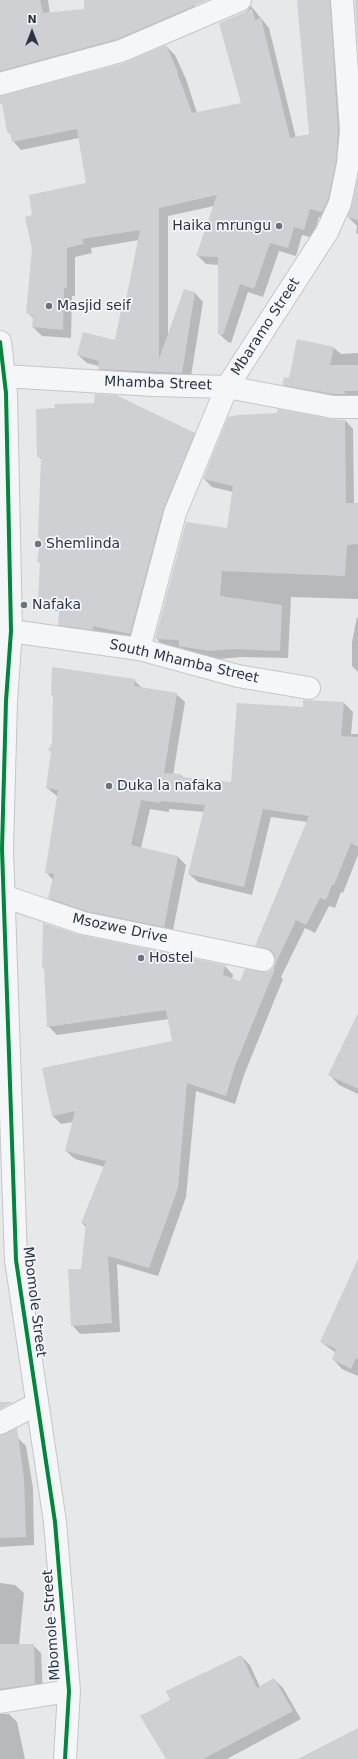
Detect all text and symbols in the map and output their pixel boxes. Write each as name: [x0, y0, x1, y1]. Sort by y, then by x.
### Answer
north arrow: [12, 12, 52, 52]
text: N: [27, 13, 37, 26]
place label: Haika mrungu: [172, 218, 271, 234]
marker: Haika mrungu: [274, 221, 284, 231]
street label: Mbaramo Street: [228, 275, 304, 379]
place label: Masjid seif: [57, 298, 131, 314]
marker: Masjid seif: [44, 301, 54, 311]
street label: Mhamba Street: [104, 374, 212, 394]
place label: Shemlinda: [46, 536, 120, 552]
marker: Shemlinda: [33, 539, 43, 549]
place label: Nafaka: [32, 597, 81, 613]
marker: Nafaka: [19, 600, 29, 610]
street label: South Mhamba Street: [108, 637, 260, 687]
place label: Duka la nafaka: [117, 778, 222, 794]
marker: Duka la nafaka: [104, 781, 114, 791]
street label: Msozwe Drive: [71, 911, 169, 947]
place label: Hostel: [149, 950, 193, 966]
marker: Hostel: [136, 953, 146, 963]
street label: Mbomole Street: [19, 1246, 49, 1358]
street label: Mbomole Street: [40, 1569, 64, 1681]

